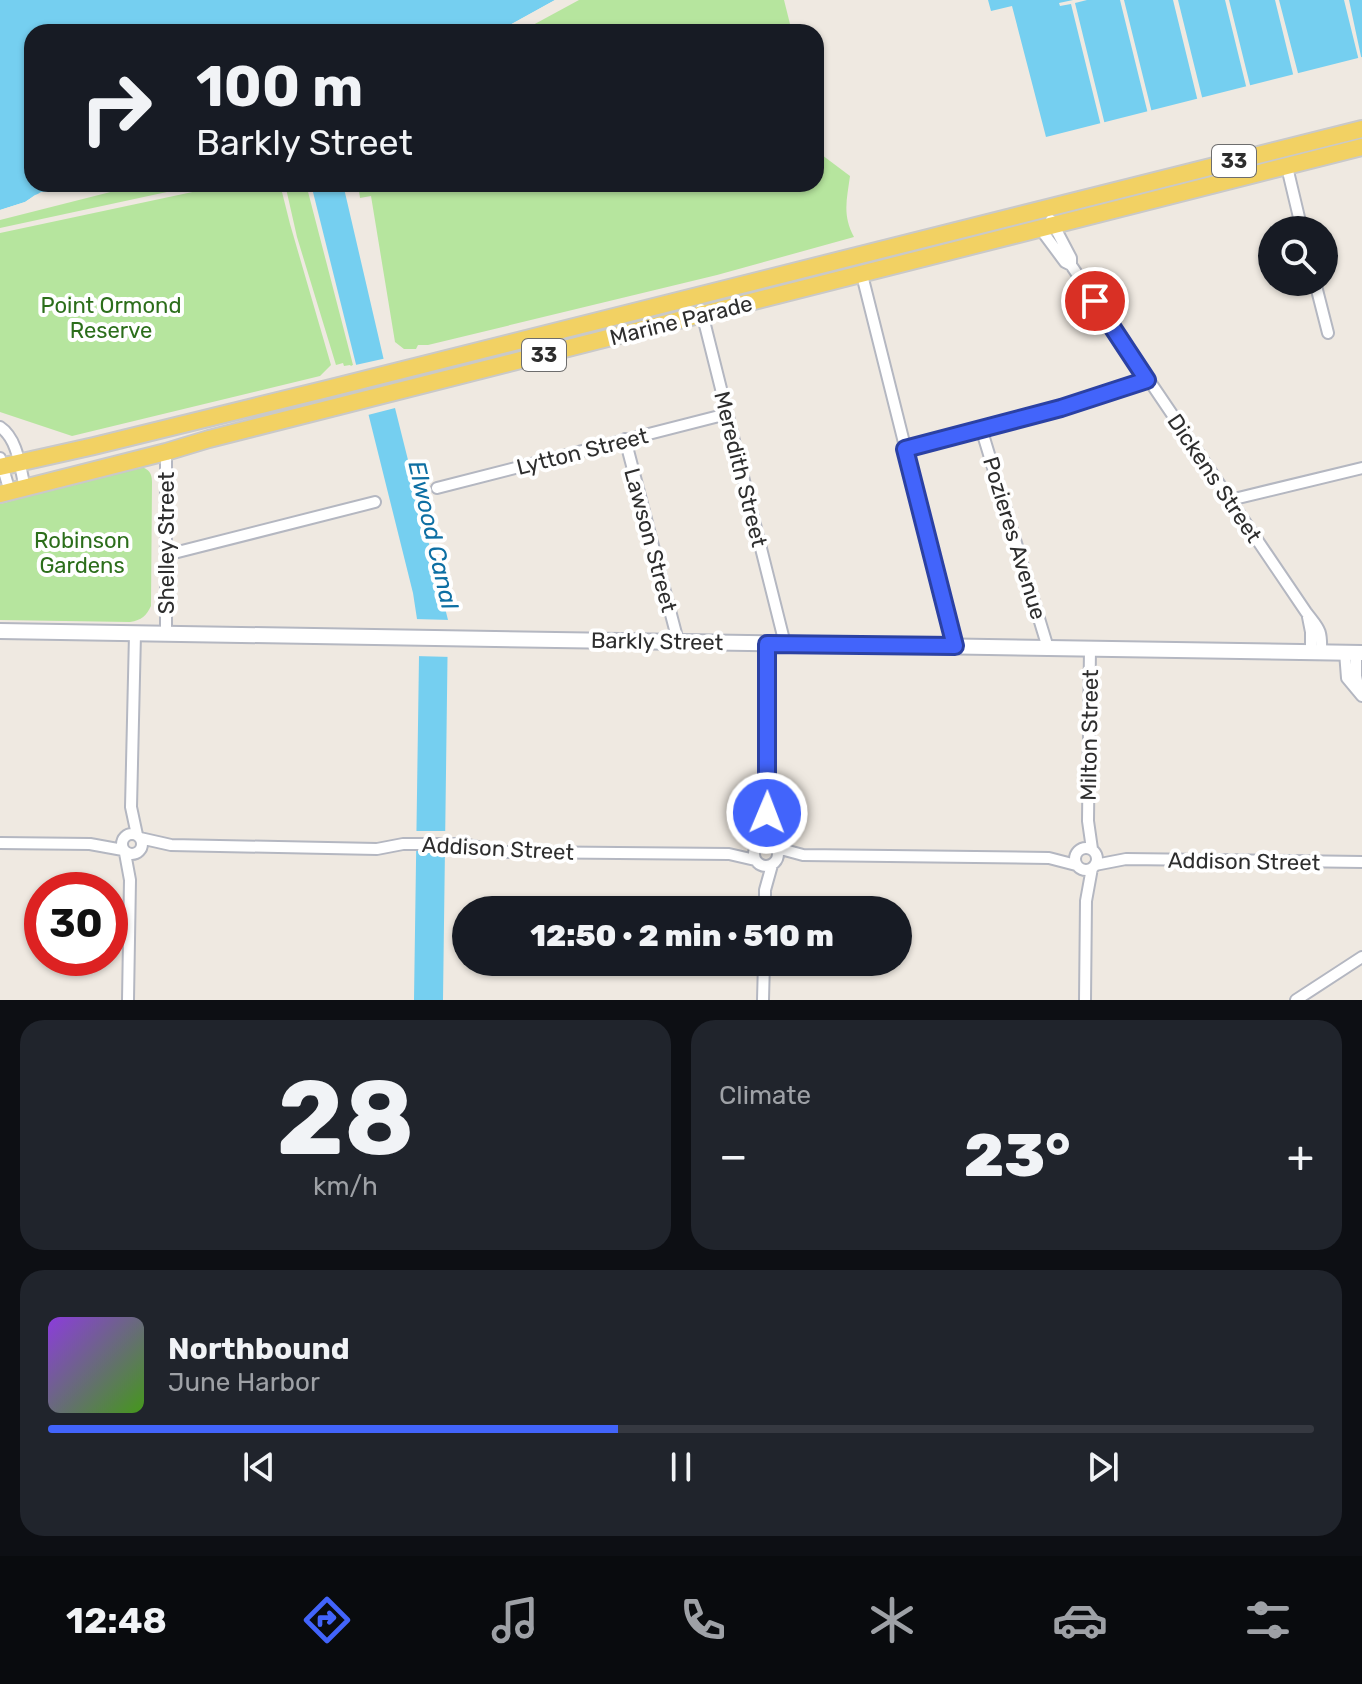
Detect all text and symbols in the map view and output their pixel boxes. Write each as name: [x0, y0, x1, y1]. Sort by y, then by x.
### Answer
text: 100 m: [196, 54, 363, 120]
icon: right: [64, 56, 168, 160]
text: Barkly Street: [196, 121, 413, 164]
road number: 33: [1212, 145, 1256, 177]
map controls: [1258, 216, 1338, 296]
button: search: [1258, 216, 1338, 296]
pin: [1061, 267, 1129, 335]
icon: arrive: [1073, 279, 1117, 323]
street label: Marine Parade: [607, 290, 755, 351]
park label: Point Ormond Reserve: [41, 292, 181, 344]
road number: 33: [522, 339, 566, 371]
street label: Meredith Street: [708, 388, 773, 550]
street label: Dickens Street: [1162, 409, 1268, 548]
street label: Lytton Street: [514, 422, 651, 481]
street label: Pozieres Avenue: [977, 453, 1052, 623]
water label: Elwood Canal: [402, 458, 464, 613]
street label: Lawson Street: [618, 465, 683, 615]
street label: Shelley Street: [153, 471, 180, 614]
park label: Robinson Gardens: [34, 527, 130, 579]
street label: Barkly Street: [591, 627, 724, 656]
street label: Milton Street: [1075, 669, 1104, 801]
position arrow: [725, 771, 809, 855]
street label: Addison Street: [421, 831, 575, 866]
street label: Addison Street: [1168, 847, 1321, 876]
speed limit sign: 30: [24, 872, 128, 976]
text: 12:50 · 2 min · 510 m: [530, 918, 834, 954]
text: 28: [276, 1057, 415, 1180]
text: Climate: [719, 1080, 811, 1111]
text: 23°: [964, 1120, 1071, 1191]
text: −: [719, 1130, 748, 1182]
text: +: [1287, 1130, 1314, 1182]
text: km/h: [313, 1171, 378, 1202]
text: Northbound: [168, 1331, 350, 1367]
text: June Harbor: [168, 1367, 320, 1398]
icon: previous: [237, 1445, 281, 1489]
icon: pause: [659, 1445, 703, 1489]
icon: next: [1081, 1445, 1125, 1489]
icon: directions: [299, 1592, 355, 1648]
icon: music: [487, 1592, 543, 1648]
icon: phone: [675, 1592, 731, 1648]
icon: climate: [864, 1592, 920, 1648]
icon: car: [1052, 1592, 1108, 1648]
icon: filters: [1240, 1592, 1296, 1648]
text: 12:48: [66, 1599, 167, 1642]

